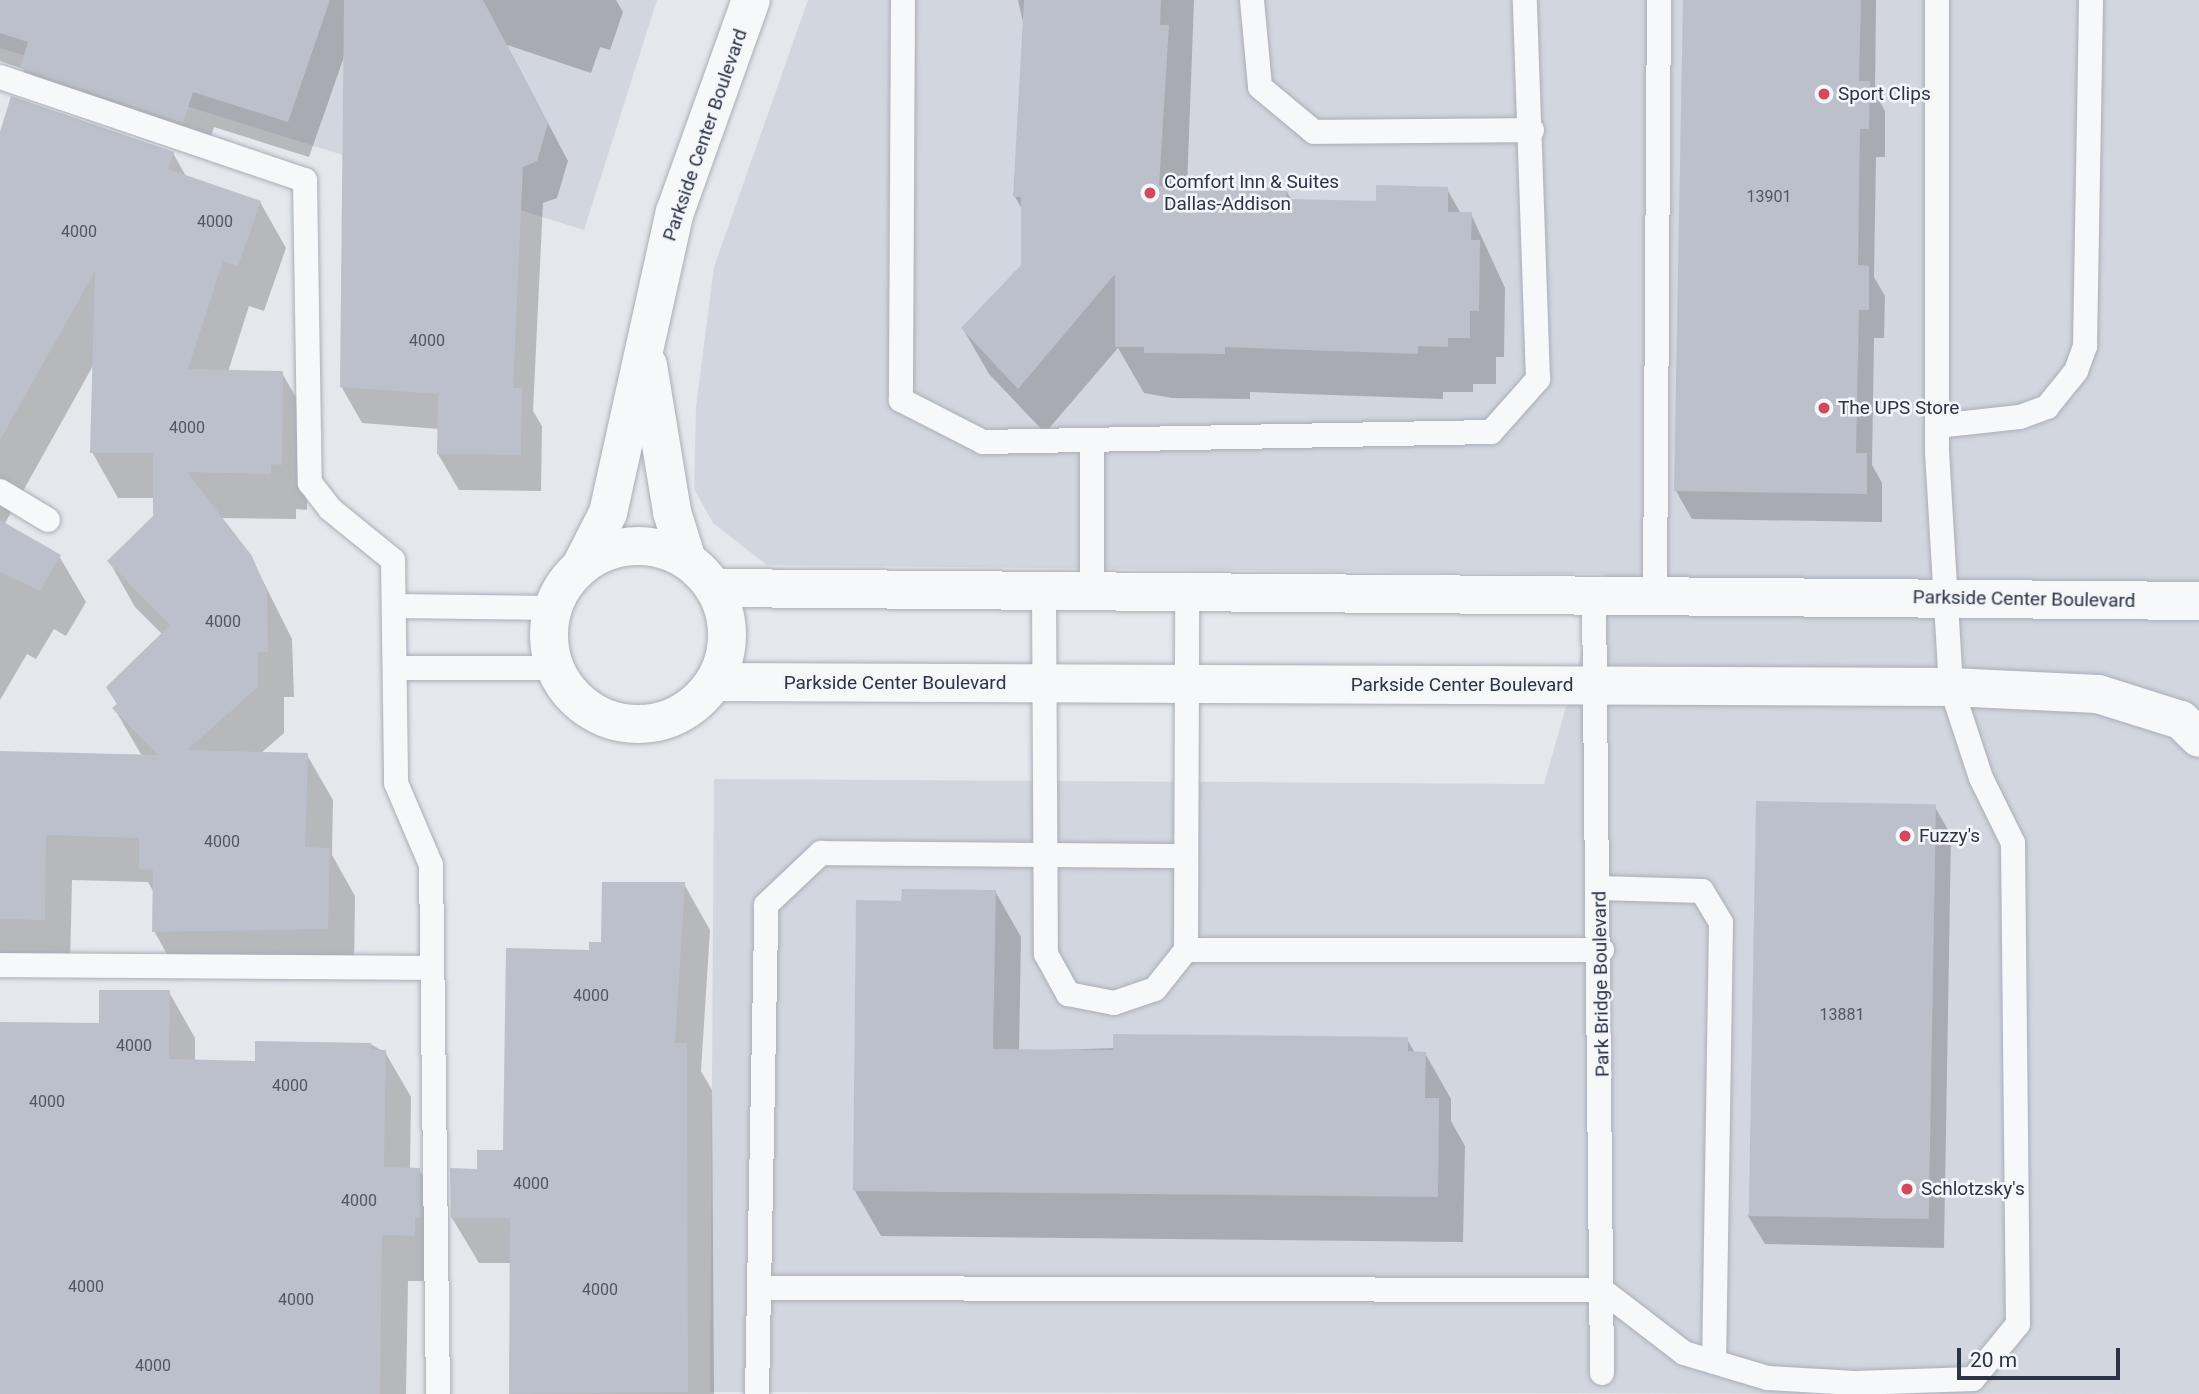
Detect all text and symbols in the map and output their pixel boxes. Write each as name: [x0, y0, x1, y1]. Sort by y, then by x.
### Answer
street label: Parkside Center Boulevard: [658, 26, 752, 244]
place label: Sport Clips: [1838, 83, 1931, 105]
marker: Sport Clips: [1816, 86, 1832, 102]
place label: Comfort Inn & Suites Dallas-Addison: [1164, 171, 1339, 215]
marker: Comfort Inn & Suites Dallas-Addison: [1142, 185, 1158, 201]
house number: 13901: [1747, 187, 1791, 207]
house number: 4000: [197, 212, 233, 232]
house number: 4000: [61, 222, 97, 242]
house number: 4000: [409, 331, 445, 351]
place label: The UPS Store: [1838, 397, 1959, 419]
marker: The UPS Store: [1816, 400, 1832, 416]
house number: 4000: [169, 418, 205, 438]
street label: Parkside Center Boulevard: [1912, 586, 2136, 612]
house number: 4000: [205, 612, 241, 632]
street label: Parkside Center Boulevard: [784, 672, 1006, 694]
street label: Parkside Center Boulevard: [1351, 674, 1573, 696]
place label: Fuzzy's: [1919, 825, 1980, 847]
marker: Fuzzy's: [1897, 828, 1913, 844]
house number: 4000: [204, 832, 240, 852]
street label: Park Bridge Boulevard: [1588, 891, 1614, 1077]
house number: 4000: [573, 986, 609, 1006]
house number: 13881: [1820, 1005, 1864, 1025]
house number: 4000: [116, 1036, 152, 1056]
house number: 4000: [272, 1076, 308, 1096]
house number: 4000: [29, 1092, 65, 1112]
house number: 4000: [513, 1174, 549, 1194]
place label: Schlotzsky's: [1921, 1178, 2025, 1200]
marker: Schlotzsky's: [1899, 1181, 1915, 1197]
house number: 4000: [341, 1191, 377, 1211]
house number: 4000: [68, 1277, 104, 1297]
house number: 4000: [582, 1280, 618, 1300]
house number: 4000: [278, 1290, 314, 1310]
scale bar: [1961, 1334, 2124, 1378]
text: 20 m: [1970, 1348, 2017, 1372]
house number: 4000: [135, 1356, 171, 1376]

